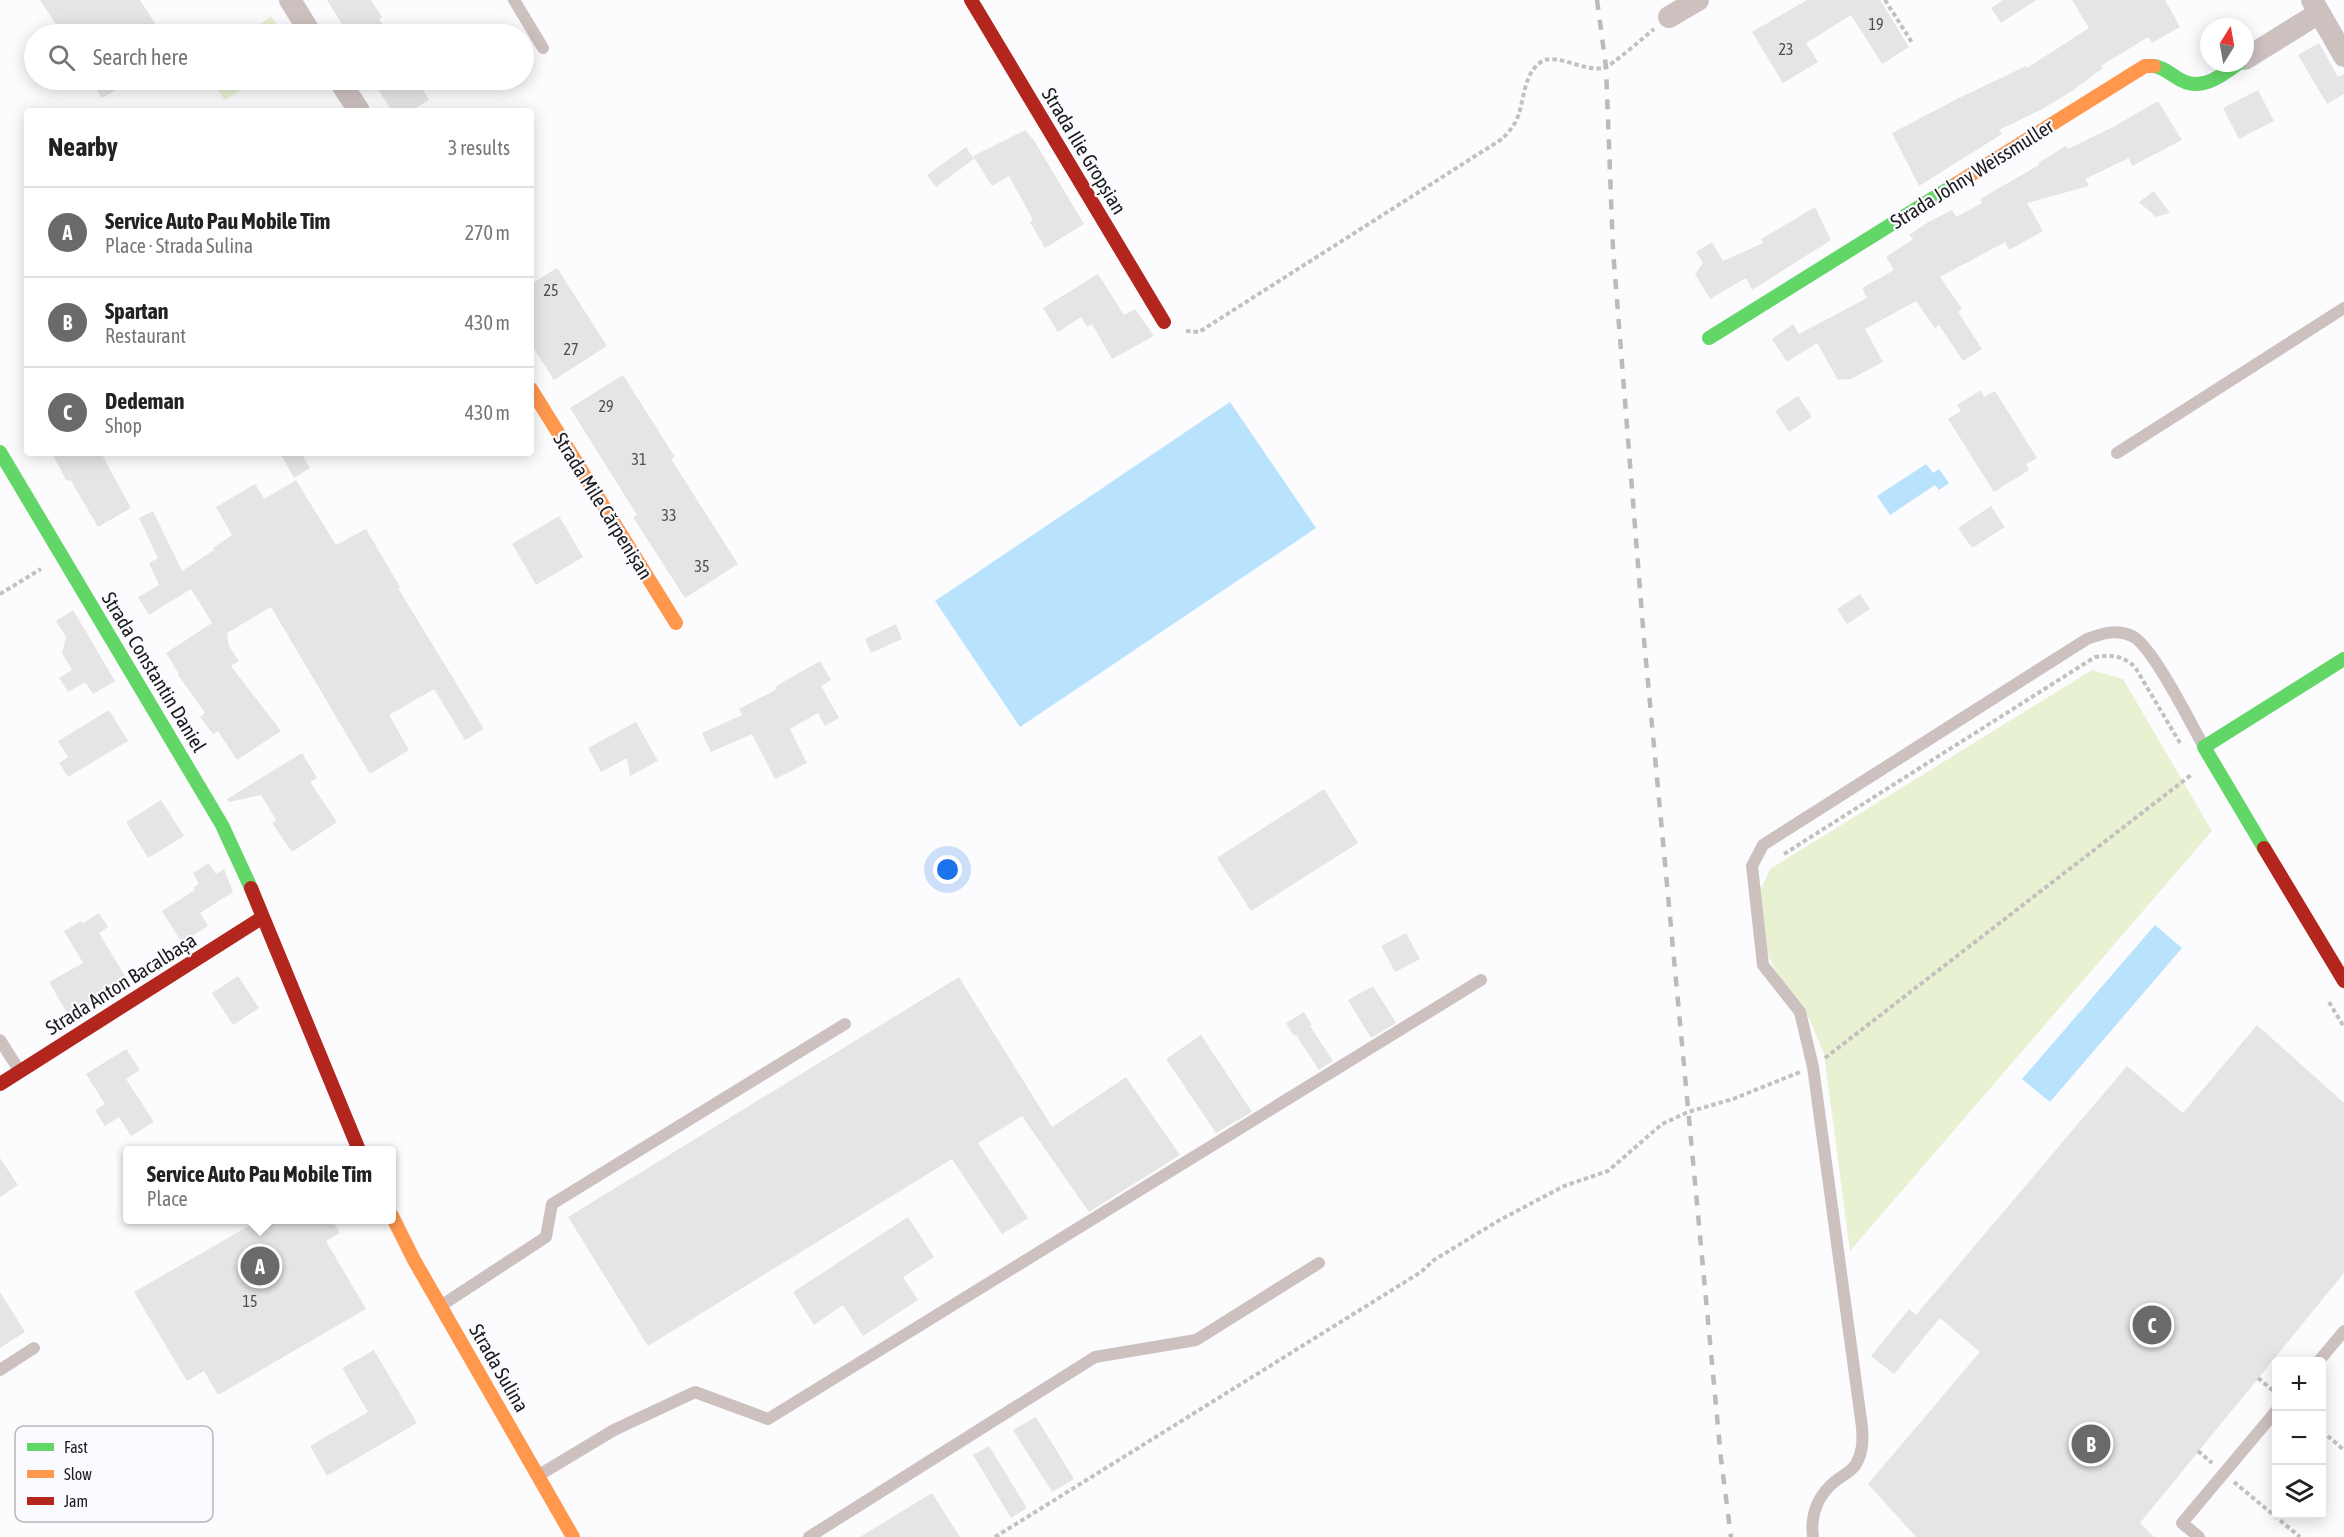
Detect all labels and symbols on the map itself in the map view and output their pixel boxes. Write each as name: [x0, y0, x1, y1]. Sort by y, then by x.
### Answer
house number: 19: [1868, 15, 1884, 33]
north arrow: [2200, 18, 2254, 72]
house number: 23: [1778, 40, 1794, 58]
street label: Strada Ilie Gropșian: [1038, 83, 1131, 218]
street label: Strada Johny Weissmuller: [1886, 113, 2058, 233]
house number: 25: [543, 281, 559, 299]
house number: 27: [563, 340, 579, 358]
house number: 29: [598, 397, 614, 415]
street label: Strada Mile Cărpenișan: [549, 428, 658, 583]
house number: 31: [631, 450, 647, 468]
house number: 33: [661, 506, 677, 524]
house number: 35: [694, 557, 710, 575]
street label: Strada Constantin Daniel: [98, 588, 212, 756]
your location: [933, 855, 962, 884]
street label: Strada Anton Bacalbașa: [41, 928, 200, 1039]
pin: A: [240, 1244, 280, 1288]
house number: 15: [242, 1292, 258, 1310]
pin: C: [2132, 1302, 2172, 1348]
street label: Strada Sulina: [465, 1320, 534, 1416]
pin: B: [2072, 1422, 2110, 1466]
legend: [15, 1426, 213, 1522]
text: Fast: [64, 1438, 88, 1456]
text: Slow: [64, 1465, 92, 1483]
text: Jam: [64, 1492, 88, 1510]

